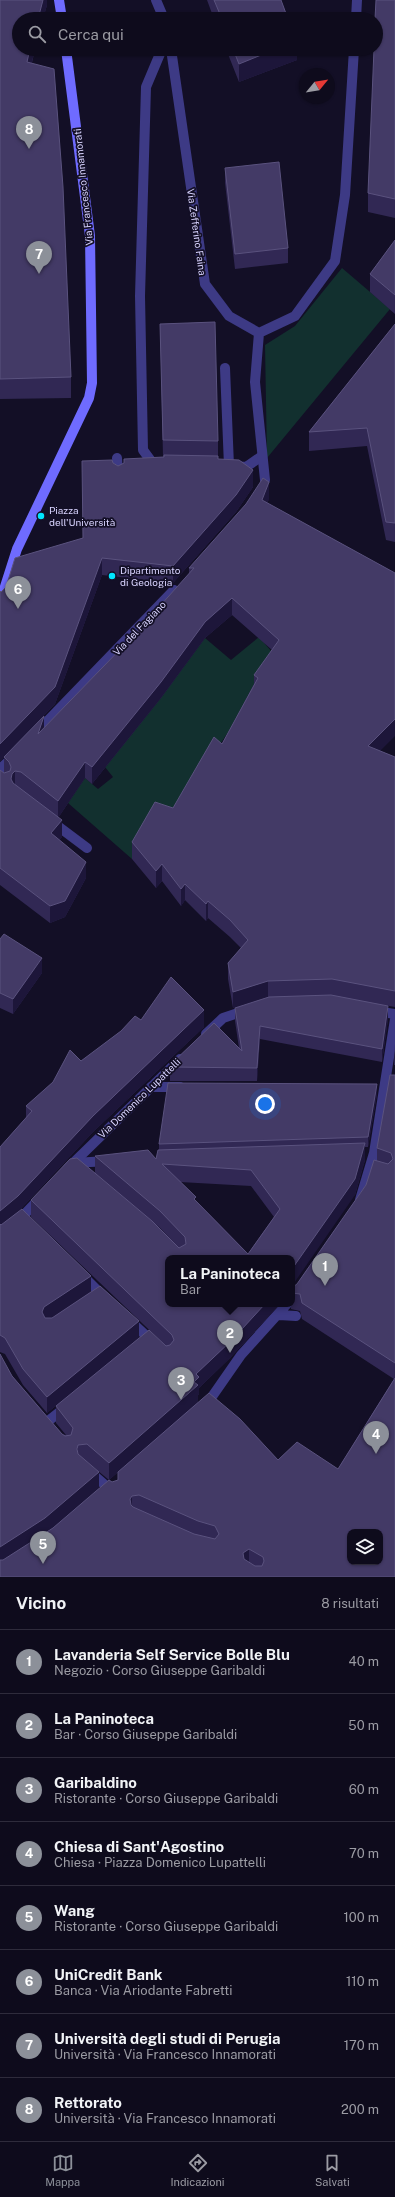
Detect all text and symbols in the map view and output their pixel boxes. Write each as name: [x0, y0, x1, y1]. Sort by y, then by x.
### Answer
search box: [12, 12, 383, 56]
icon: search: [26, 23, 48, 45]
text: Cerca qui: [58, 26, 124, 43]
north arrow: [299, 68, 335, 104]
pin: 8: [16, 116, 42, 149]
street label: Via Francesco Innamorati: [71, 128, 95, 246]
street label: Via Zefferino Faina: [185, 188, 209, 276]
pin: 7: [26, 241, 52, 274]
place label: Piazza dell'Università: [49, 504, 115, 528]
marker: Piazza dell'Università: [36, 511, 46, 521]
place label: Dipartimento di Geologia: [120, 564, 181, 588]
marker: Dipartimento di Geologia: [107, 571, 117, 581]
pin: 6: [5, 576, 31, 609]
street label: Via del Fagiano: [110, 598, 168, 658]
street label: Via Domenico Lupattelli: [95, 1056, 183, 1140]
your location: [255, 1094, 275, 1114]
pin: 1: [312, 1253, 338, 1286]
popup: [165, 1255, 295, 1307]
text: La Paninoteca: [180, 1265, 280, 1282]
text: Bar: [180, 1282, 201, 1297]
pin: 2: [217, 1320, 243, 1353]
pin: 3: [168, 1367, 194, 1400]
pin: 4: [363, 1421, 389, 1454]
map controls: [347, 1529, 383, 1565]
button: layers: [347, 1529, 383, 1565]
pin: 5: [30, 1531, 56, 1564]
text: Vicino: [16, 1593, 66, 1613]
text: 8 risultati: [321, 1596, 379, 1611]
text: Lavanderia Self Service Bolle Blu: [54, 1646, 290, 1663]
text: 1: [26, 1654, 32, 1669]
text: 40 m: [348, 1654, 379, 1669]
text: Negozio · Corso Giuseppe Garibaldi: [54, 1663, 265, 1678]
text: La Paninoteca: [54, 1710, 154, 1727]
text: 2: [25, 1718, 33, 1733]
text: 50 m: [348, 1718, 379, 1733]
text: Bar · Corso Giuseppe Garibaldi: [54, 1727, 237, 1742]
text: Garibaldino: [54, 1774, 137, 1791]
text: 3: [25, 1782, 33, 1797]
text: 60 m: [349, 1782, 379, 1797]
text: Ristorante · Corso Giuseppe Garibaldi: [54, 1791, 278, 1806]
text: Chiesa di Sant'Agostino: [54, 1838, 224, 1855]
text: 4: [25, 1846, 33, 1861]
text: 70 m: [349, 1846, 379, 1861]
text: Chiesa · Piazza Domenico Lupattelli: [54, 1855, 266, 1870]
text: Wang: [54, 1902, 95, 1919]
text: 5: [25, 1910, 33, 1925]
text: 100 m: [343, 1910, 379, 1925]
text: Ristorante · Corso Giuseppe Garibaldi: [54, 1919, 278, 1934]
text: UniCredit Bank: [54, 1966, 163, 1983]
text: 6: [25, 1974, 33, 1989]
text: 110 m: [346, 1974, 379, 1989]
text: Banca · Via Ariodante Fabretti: [54, 1983, 232, 1998]
text: Università degli studi di Perugia: [54, 2030, 281, 2047]
text: 7: [25, 2038, 33, 2053]
text: 170 m: [344, 2038, 379, 2053]
text: Università · Via Francesco Innamorati: [54, 2047, 276, 2062]
text: Rettorato: [54, 2094, 122, 2111]
text: 8: [25, 2102, 33, 2117]
text: 200 m: [341, 2102, 379, 2117]
text: Università · Via Francesco Innamorati: [54, 2111, 276, 2126]
tab: Mappa: [45, 2152, 80, 2188]
tab: Indicazioni: [170, 2152, 225, 2188]
tab: Salvati: [315, 2152, 350, 2188]

